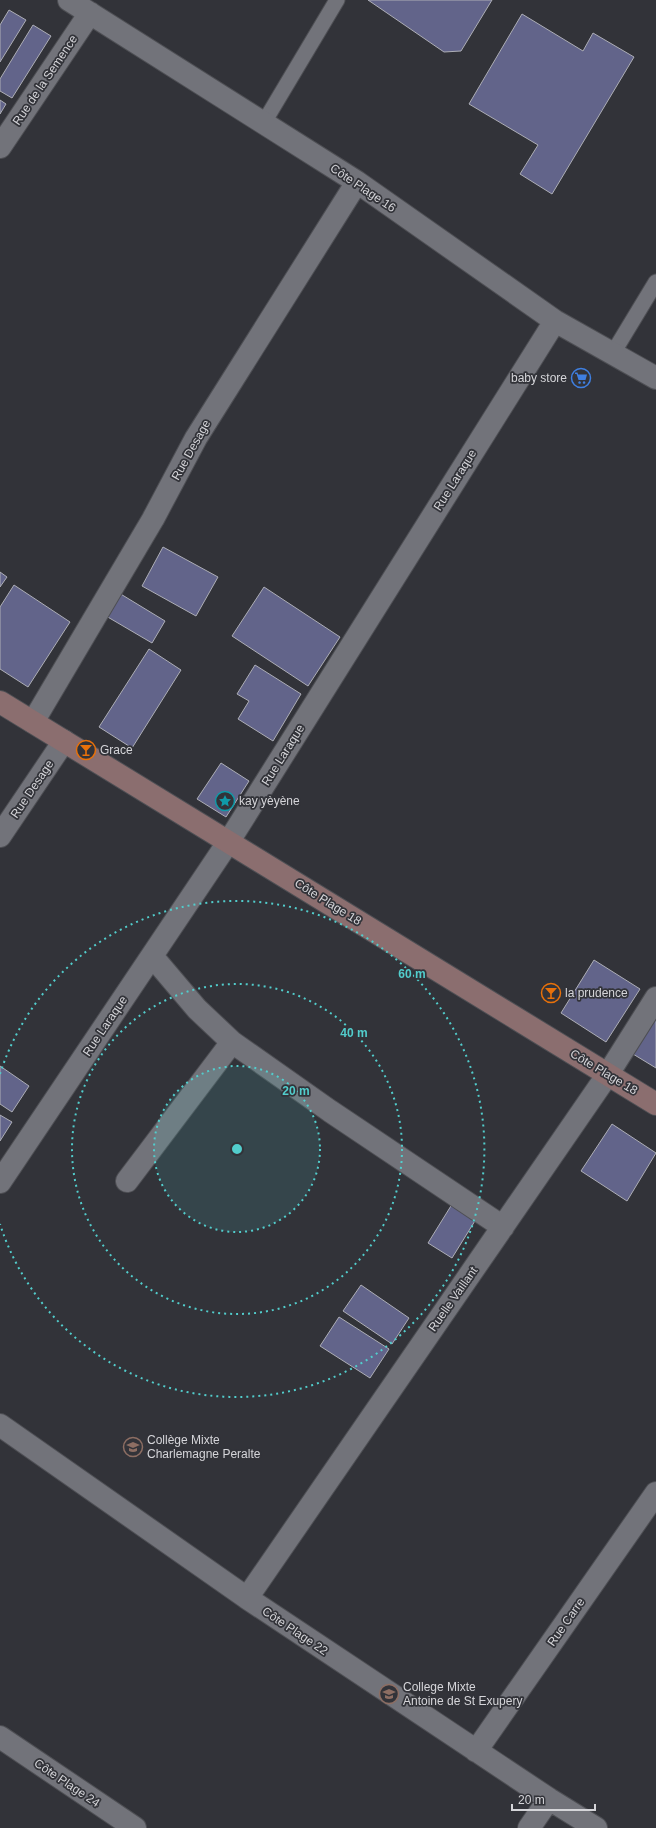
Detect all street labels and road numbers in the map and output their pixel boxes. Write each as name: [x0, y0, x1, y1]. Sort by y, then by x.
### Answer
street label: Rue de la Semence: [10, 32, 80, 128]
street label: Côte Plage 16: [328, 161, 399, 215]
street label: Rue Desage: [169, 417, 213, 483]
street label: Rue Laraque: [431, 447, 479, 513]
street label: Rue Laraque: [259, 722, 307, 788]
street label: Rue Desage: [8, 757, 57, 821]
street label: Côte Plage 18: [292, 876, 364, 928]
street label: Rue Laraque: [80, 993, 130, 1059]
street label: Côte Plage 18: [568, 1046, 640, 1098]
street label: Ruelle Vaillant: [426, 1263, 481, 1334]
street label: Rue Carre: [544, 1595, 588, 1649]
street label: Côte Plage 22: [260, 1604, 331, 1658]
street label: Côte Plage 24: [32, 1756, 103, 1810]

